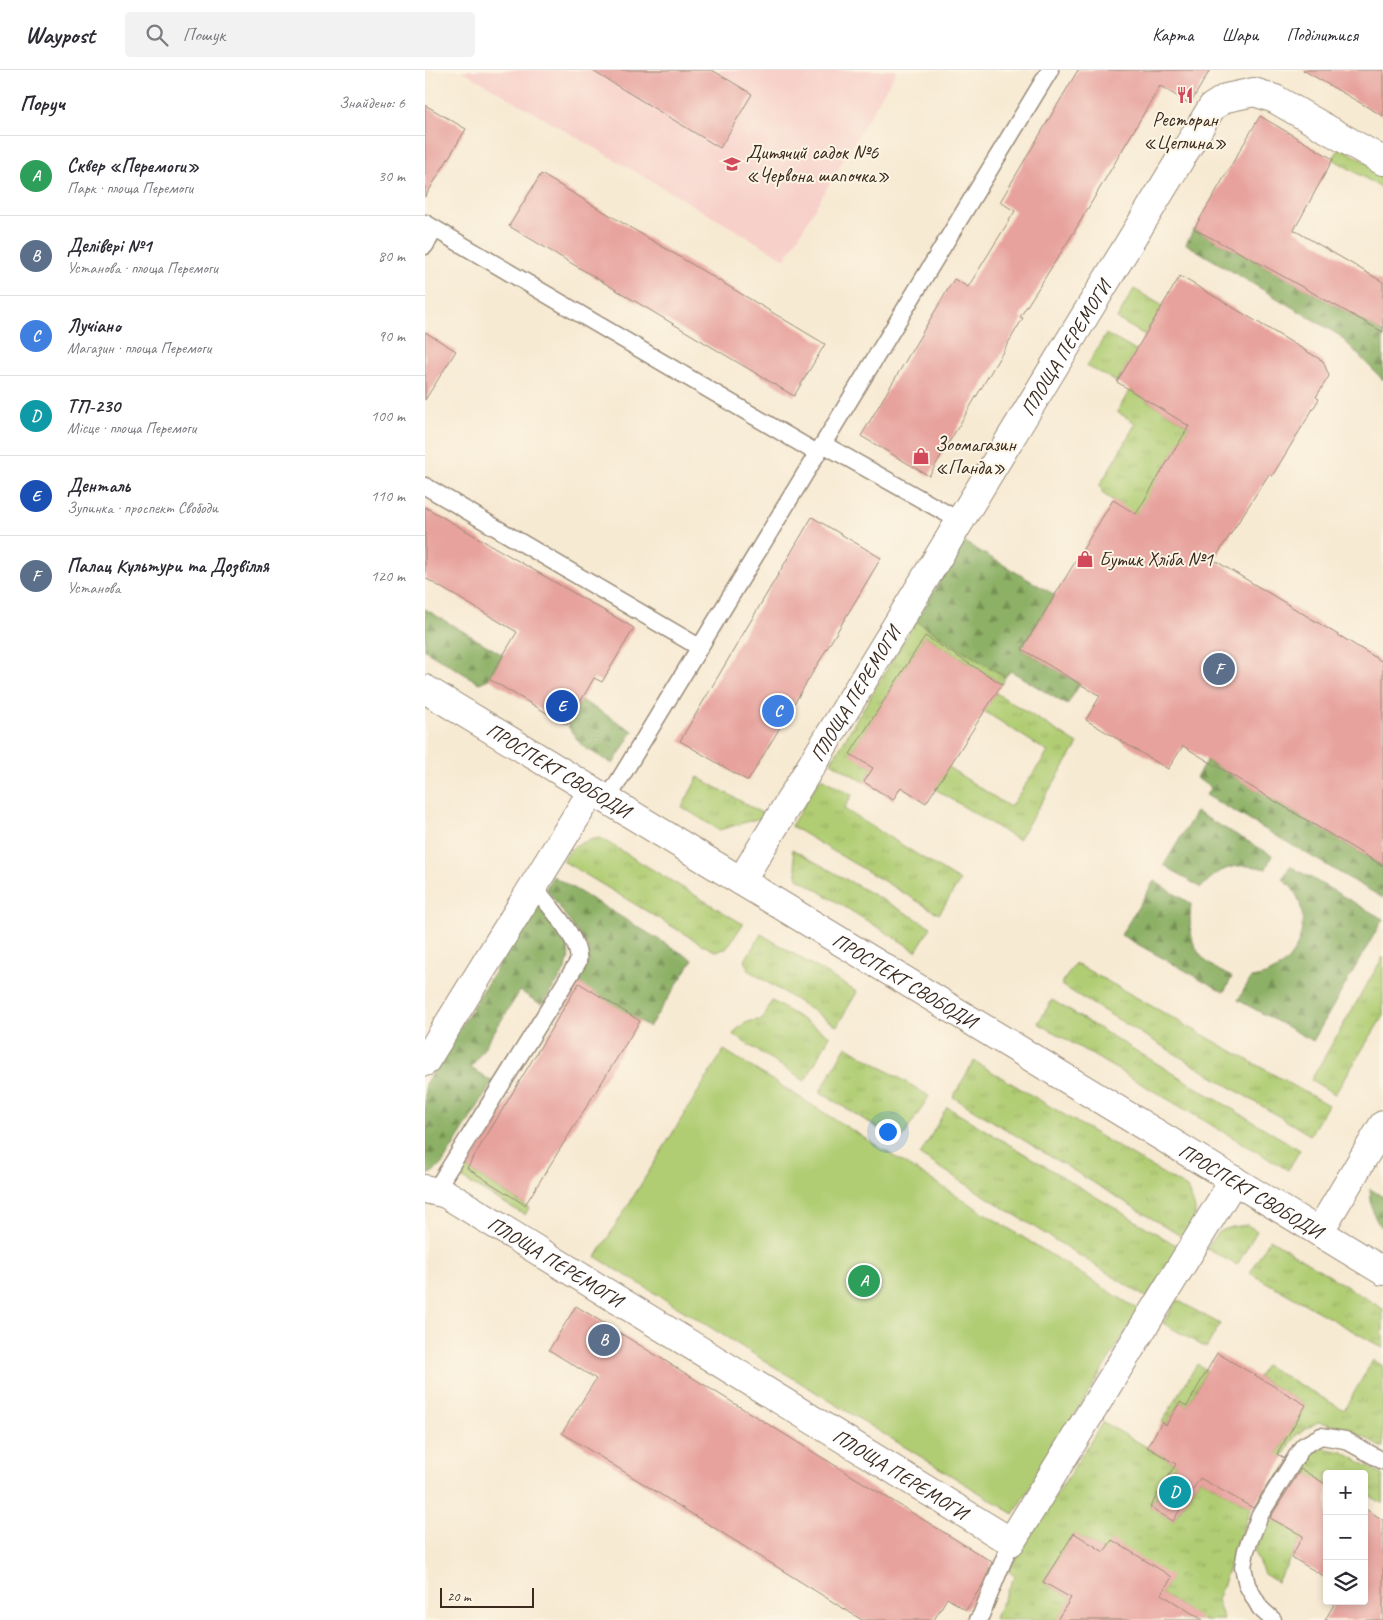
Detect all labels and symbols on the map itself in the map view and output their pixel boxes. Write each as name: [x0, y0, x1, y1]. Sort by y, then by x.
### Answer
restaurant icon: Ресторан «Цеглина»: [1175, 85, 1195, 105]
place label: Ресторан «Цеглина»: [1143, 107, 1227, 155]
place label: Дитячий садок №6 «Червона шапочка»: [746, 140, 890, 188]
school or university icon: Дитячий садок №6 «Червона шапочка»: [722, 154, 742, 174]
street label: ПЛОЩА ПЕРЕМОГИ: [1015, 273, 1118, 420]
place label: Зоомагазин «Панда»: [935, 432, 1017, 480]
shop icon: Зоомагазин «Панда»: [911, 446, 931, 466]
place label: Бутик Хліба №1: [1099, 547, 1214, 572]
shop icon: Бутик Хліба №1: [1075, 549, 1095, 569]
street label: ПЛОЩА ПЕРЕМОГИ: [804, 619, 907, 766]
pin: F: [1203, 650, 1235, 688]
pin: E: [546, 687, 578, 725]
pin: C: [762, 692, 794, 730]
street label: ПРОСПЕКТ СВОБОДИ: [482, 717, 638, 825]
street label: ПРОСПЕКТ СВОБОДИ: [828, 927, 984, 1035]
your location: [875, 1119, 901, 1145]
street label: ПРОСПЕКТ СВОБОДИ: [1174, 1137, 1330, 1246]
street label: ПЛОЩА ПЕРЕМОГИ: [483, 1210, 630, 1314]
pin: A: [848, 1262, 880, 1300]
pin: B: [588, 1321, 620, 1359]
street label: ПЛОЩА ПЕРЕМОГИ: [828, 1423, 975, 1526]
pin: D: [1159, 1473, 1191, 1511]
scale bar: [440, 1585, 534, 1608]

